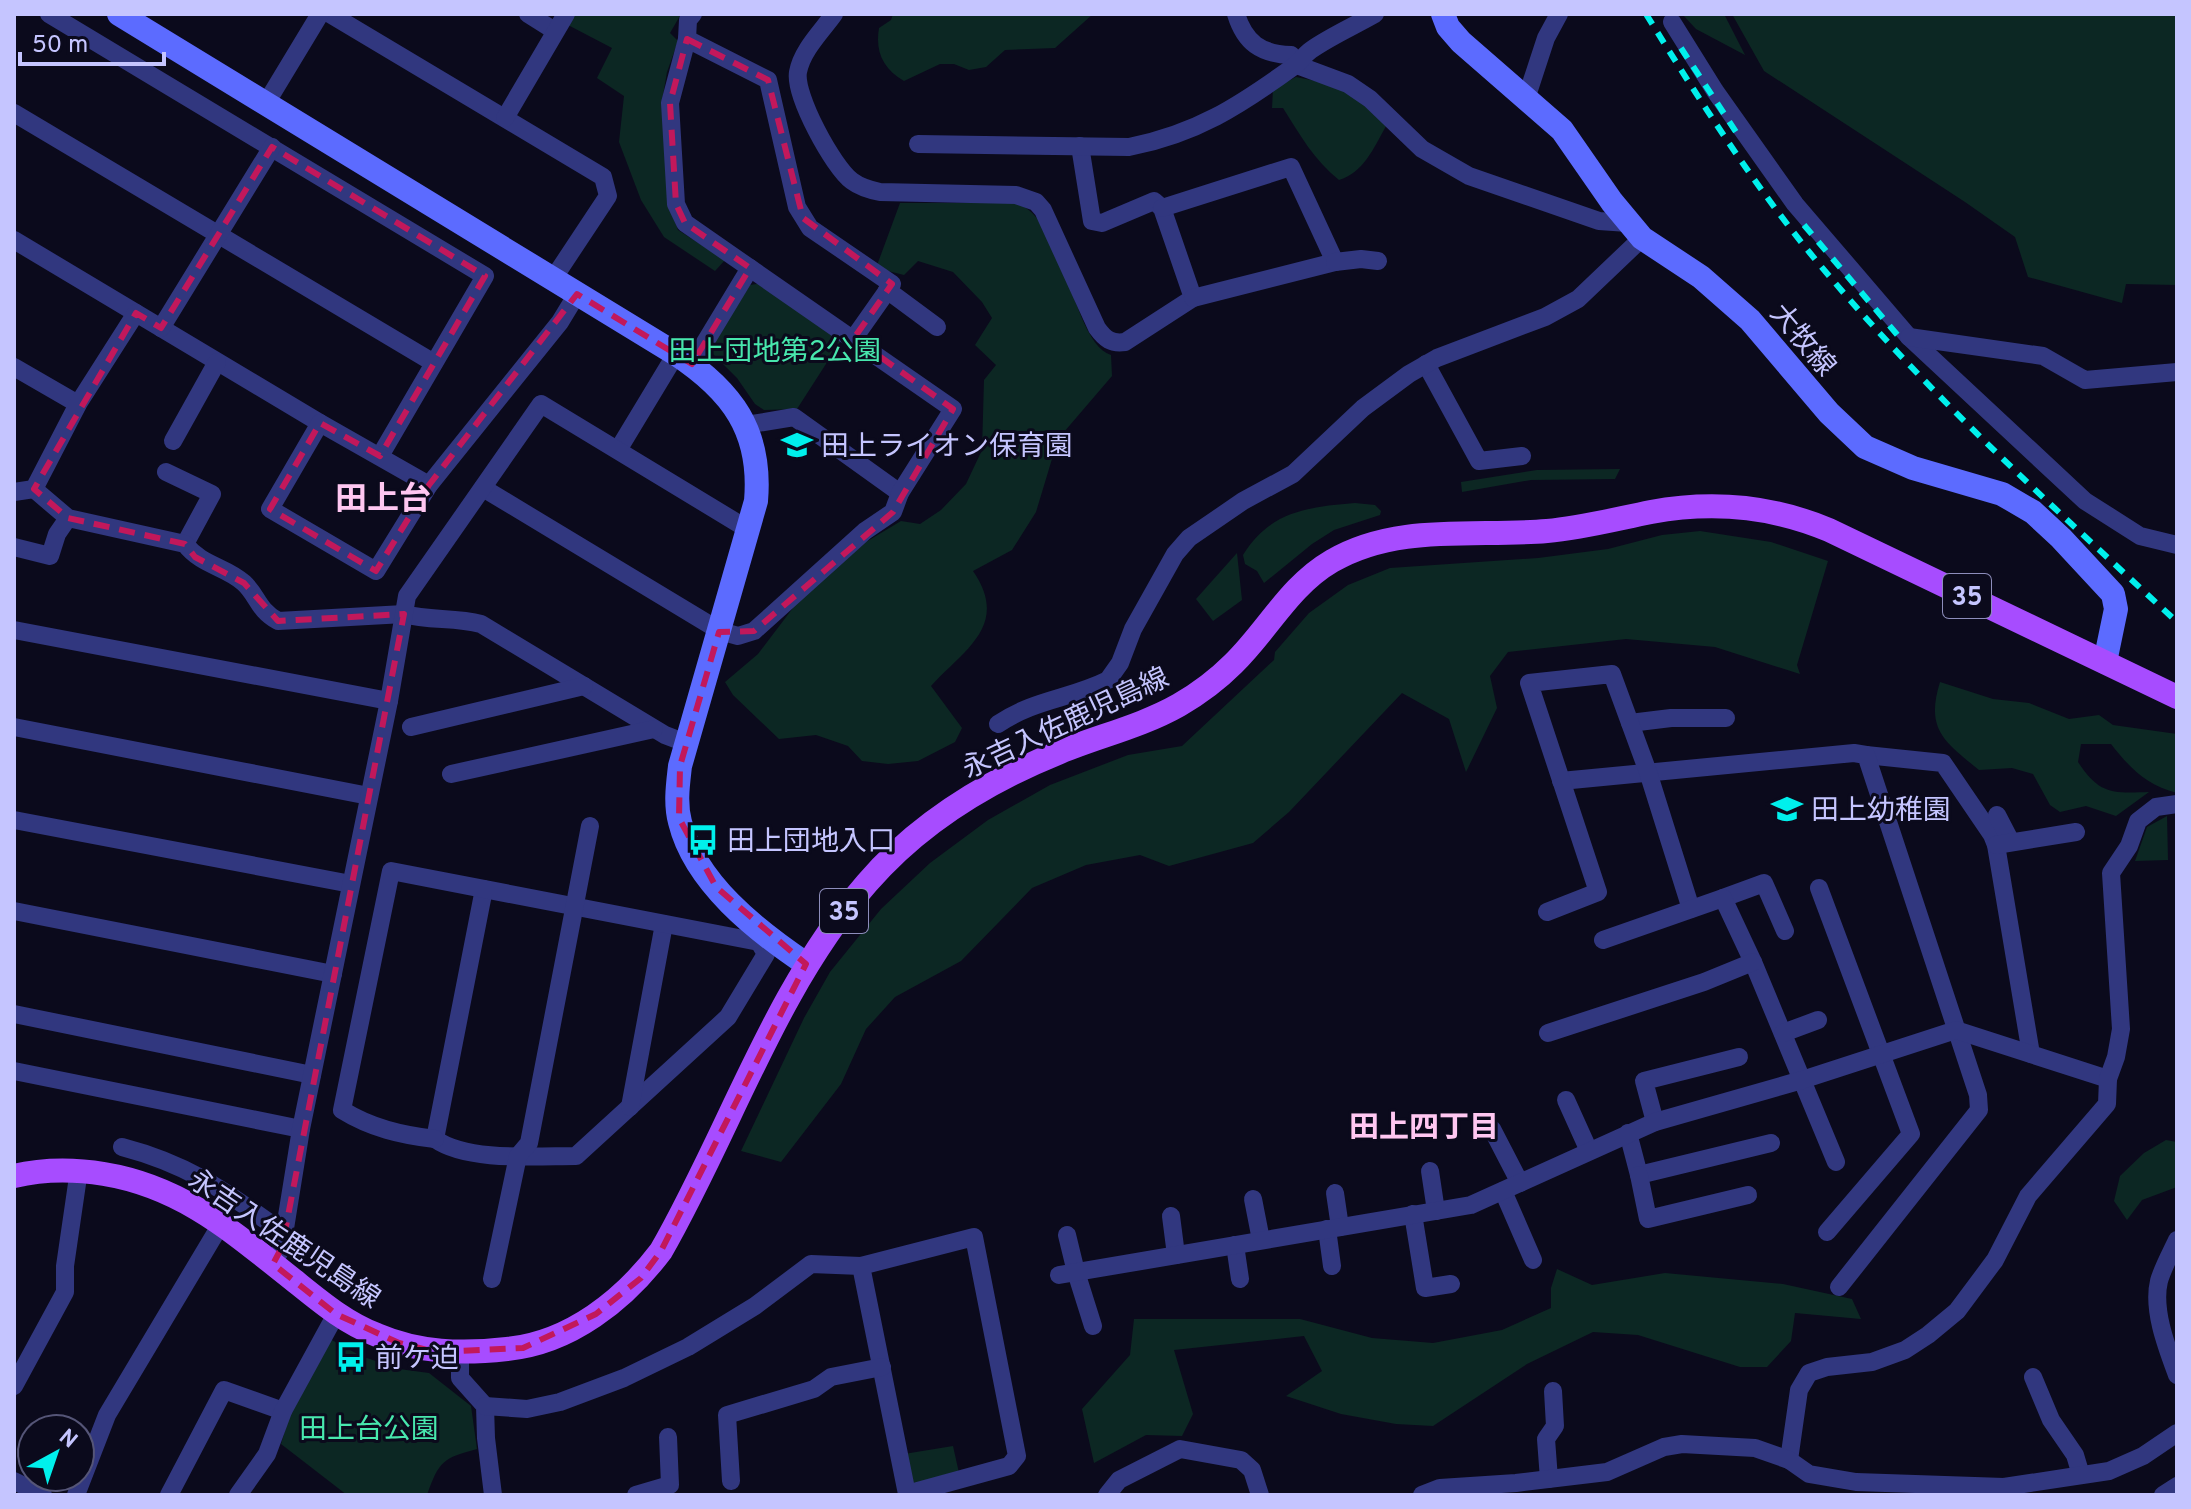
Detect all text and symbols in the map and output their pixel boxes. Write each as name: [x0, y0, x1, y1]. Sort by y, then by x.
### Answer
scale bar: [20, 16, 164, 66]
text: 50 m: [32, 31, 88, 61]
street label: 大牧線: [1761, 297, 1842, 385]
park label: 田上団地第2公園: [668, 335, 882, 371]
school or university icon: 田上ライオン保育園: [780, 428, 814, 462]
place label: 田上ライオン保育園: [821, 430, 1073, 466]
district label: 田上台: [335, 481, 431, 521]
road number: 35: [1943, 574, 1991, 618]
street label: 永吉入佐鹿児島線: [957, 661, 1175, 788]
school or university icon: 田上幼稚園: [1770, 792, 1804, 826]
place label: 田上幼稚園: [1811, 794, 1951, 830]
bus stop icon: 田上団地入口: [686, 823, 720, 857]
place label: 田上団地入口: [727, 825, 895, 861]
road number: 35: [820, 889, 868, 933]
district label: 田上四丁目: [1349, 1111, 1499, 1148]
street label: 永吉入佐鹿児島線: [180, 1163, 386, 1318]
bus stop icon: 前ケ迫: [334, 1340, 368, 1374]
place label: 前ケ迫: [375, 1342, 459, 1378]
north arrow: [16, 1413, 96, 1493]
park label: 田上台公園: [299, 1413, 439, 1449]
text: N: [53, 1424, 82, 1455]

